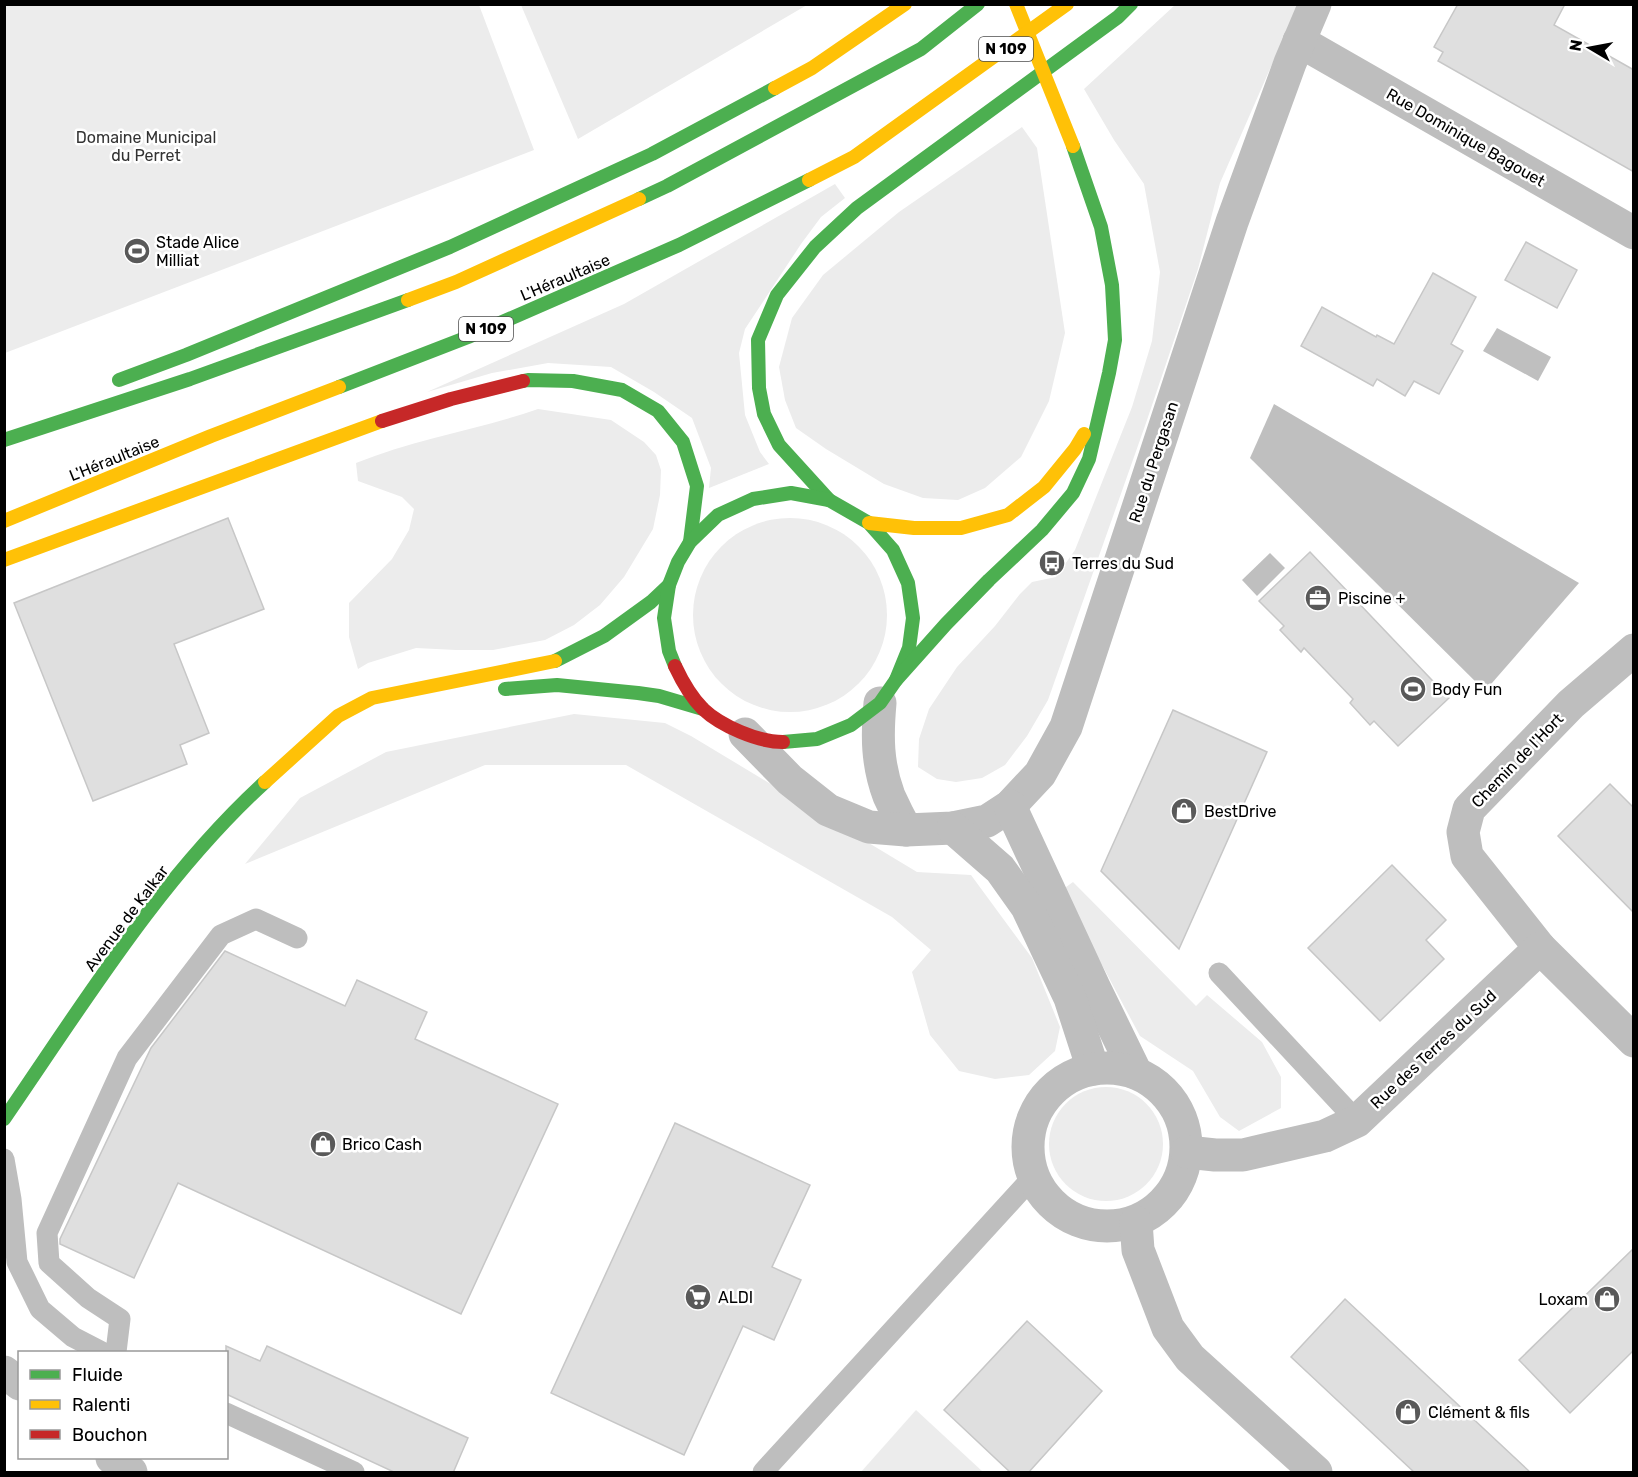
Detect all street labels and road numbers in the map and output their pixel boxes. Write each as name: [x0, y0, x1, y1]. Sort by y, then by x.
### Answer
road number: N 109: [979, 37, 1033, 61]
street label: Rue Dominique Bagouet: [1383, 84, 1548, 191]
street label: L'Héraultaise: [517, 250, 613, 305]
road number: N 109: [459, 317, 513, 341]
street label: Rue du Pergasan: [1125, 399, 1182, 525]
street label: L'Héraultaise: [66, 432, 162, 485]
street label: Chemin de l'Hort: [1468, 709, 1567, 811]
street label: Avenue de Kalkar: [80, 862, 172, 975]
street label: Rue des Terres du Sud: [1367, 986, 1500, 1113]

